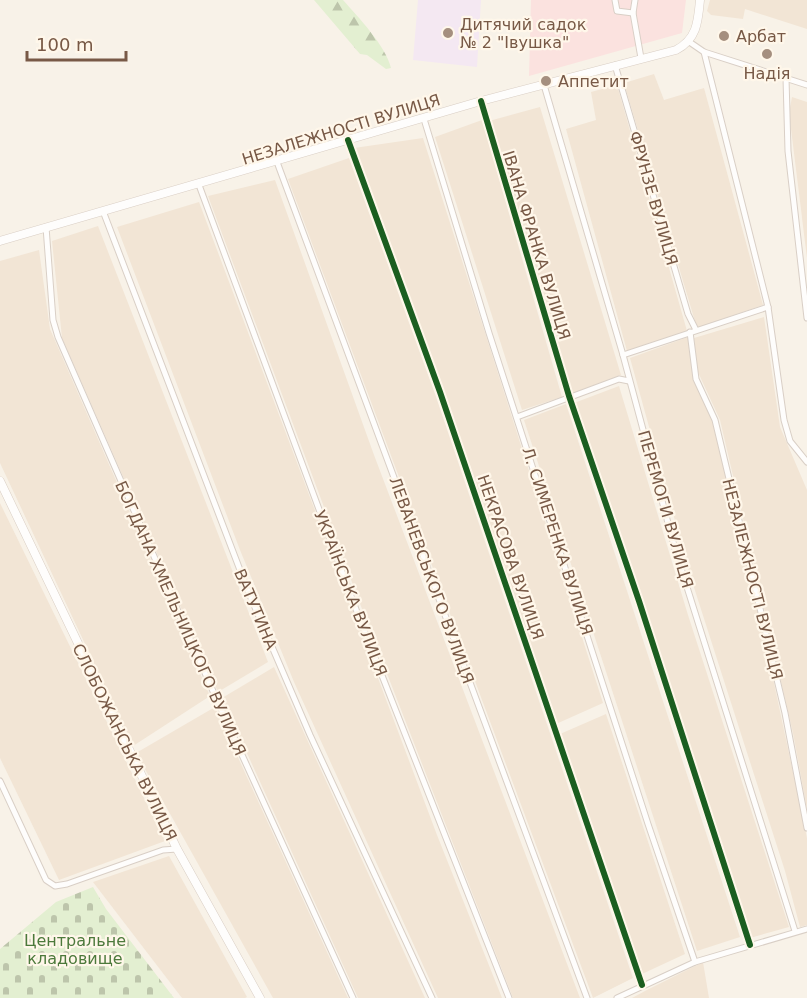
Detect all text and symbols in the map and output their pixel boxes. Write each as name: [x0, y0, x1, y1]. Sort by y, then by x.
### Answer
place label: Дитячий садок № 2 "Івушка": [460, 15, 587, 52]
scale bar: [27, 24, 126, 62]
marker: Дитячий садок № 2 "Івушка": [441, 26, 455, 40]
place label: Арбат: [736, 27, 786, 46]
marker: Арбат: [717, 29, 731, 43]
text: 100 m: [36, 34, 94, 55]
marker: Надiя: [760, 47, 774, 61]
place label: Надiя: [744, 64, 790, 83]
place label: Аппетит: [558, 72, 629, 91]
marker: Аппетит: [539, 74, 553, 88]
street label: НЕЗАЛЕЖНОСТІ ВУЛИЦЯ: [240, 90, 443, 169]
street label: ФРУНЗЕ ВУЛИЦЯ: [625, 129, 682, 268]
street label: ІВАНА ФРАНКА ВУЛИЦЯ: [499, 148, 574, 342]
street label: ПЕРЕМОГИ ВУЛИЦЯ: [634, 428, 697, 590]
street label: Л. СИМЕРЕНКА ВУЛИЦЯ: [518, 445, 597, 638]
street label: НЕКРАСОВА ВУЛИЦЯ: [473, 472, 548, 642]
street label: ЛЕВАНЕВСЬКОГО ВУЛИЦЯ: [385, 474, 478, 686]
street label: НЕЗАЛЕЖНОСТІ ВУЛИЦЯ: [718, 477, 787, 682]
street label: БОГДАНА ХМЕЛЬНИЦКОГО ВУЛИЦЯ: [111, 478, 250, 759]
street label: УКРАЇНСЬКА ВУЛИЦЯ: [310, 507, 391, 679]
street label: ВАТУТИНА: [230, 566, 281, 653]
street label: СЛОБОЖАНСЬКА ВУЛИЦЯ: [68, 640, 181, 844]
park label: Центральне кладовище: [24, 931, 126, 968]

